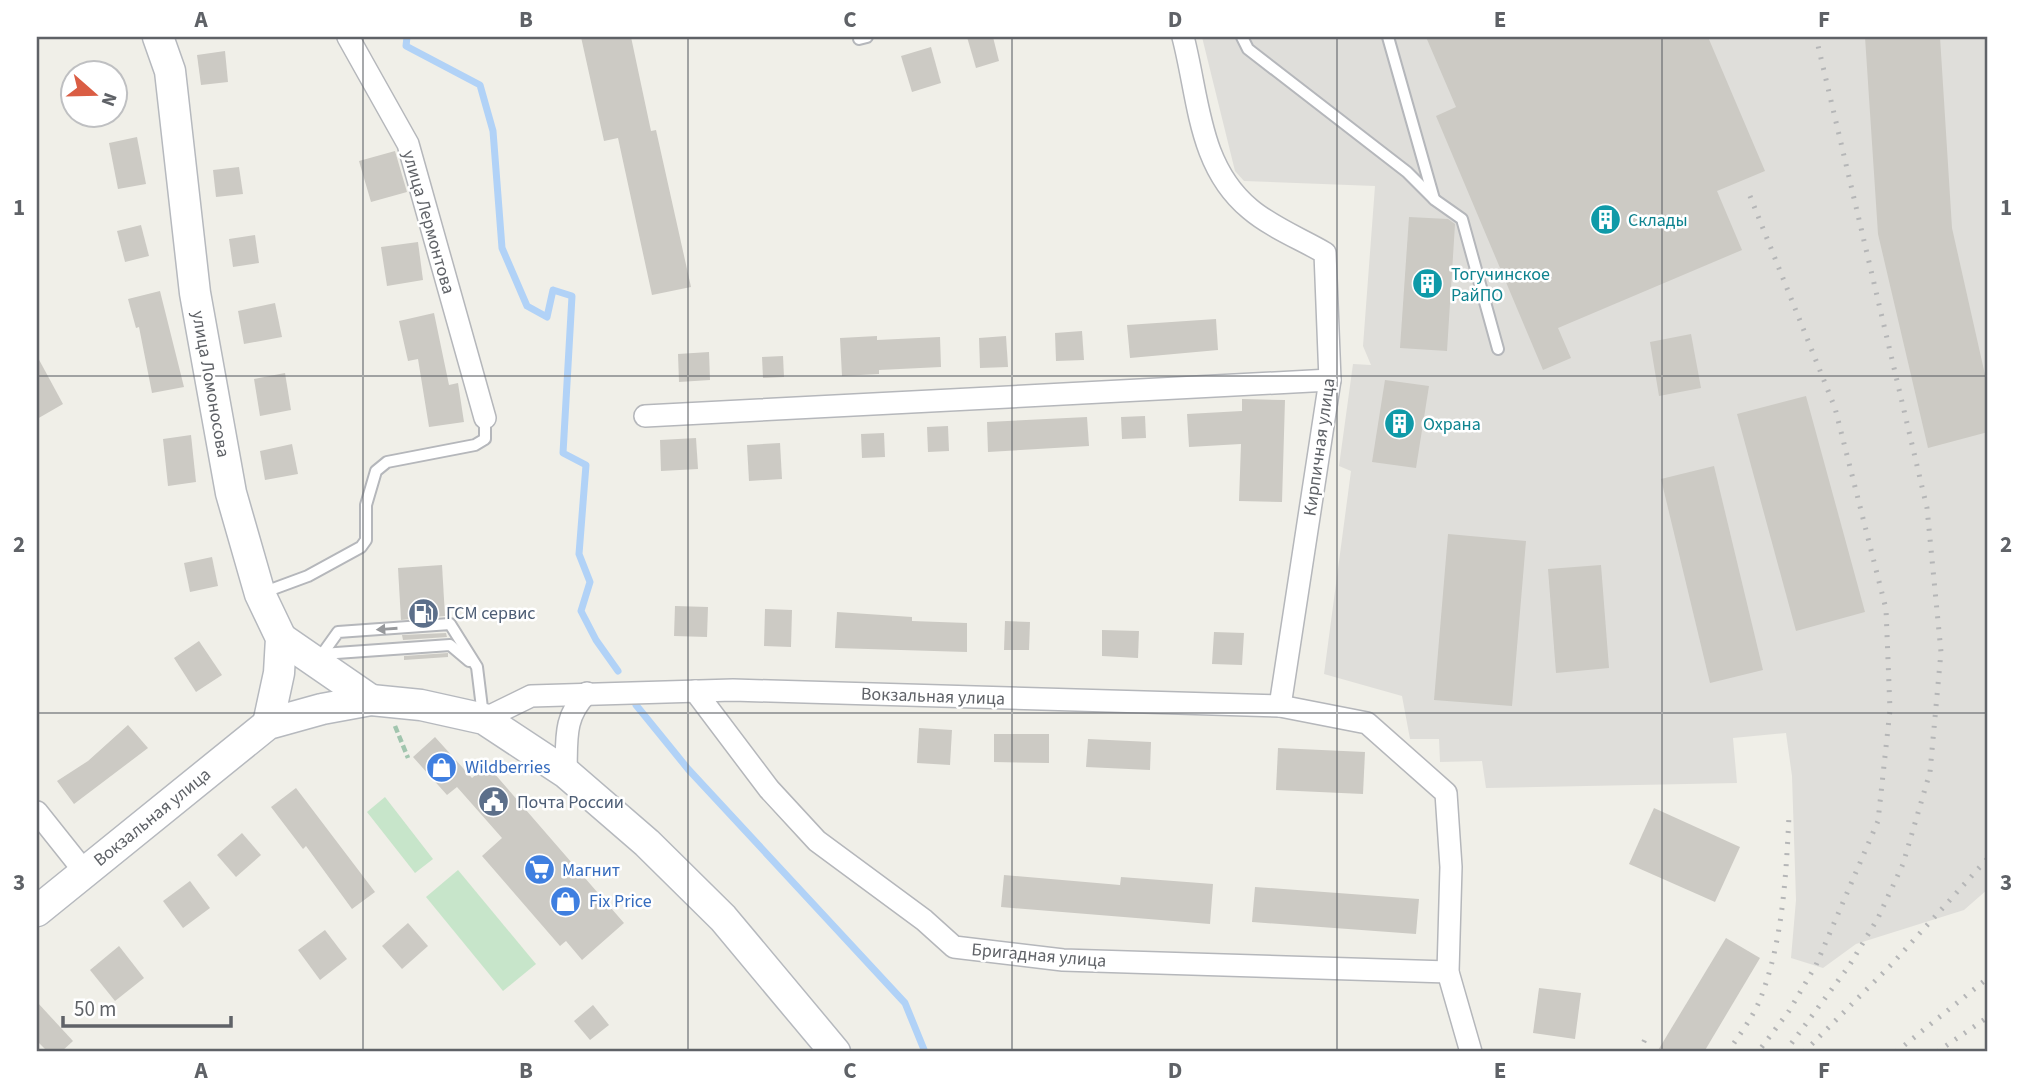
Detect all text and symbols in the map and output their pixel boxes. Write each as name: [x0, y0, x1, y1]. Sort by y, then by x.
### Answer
text: A: [193, 3, 208, 36]
text: B: [519, 3, 533, 36]
text: C: [843, 3, 857, 36]
text: D: [1168, 3, 1182, 36]
text: E: [1494, 3, 1506, 36]
text: F: [1818, 3, 1830, 36]
north arrow: [60, 60, 130, 130]
text: N: [94, 89, 123, 110]
street label: улица Лермонтова: [396, 147, 461, 297]
text: 1: [13, 191, 25, 224]
text: 1: [2000, 191, 2012, 224]
building icon: Склады: [1588, 203, 1622, 237]
place label: Склады: [1628, 208, 1688, 233]
place label: Тогучинское РайПО: [1451, 262, 1550, 308]
building icon: Тогучинское РайПО: [1411, 267, 1445, 301]
street label: улица Ломоносова: [185, 309, 236, 459]
street label: Кирпичная улица: [1297, 376, 1342, 518]
building icon: Охрана: [1383, 407, 1417, 441]
place label: Охрана: [1423, 412, 1481, 437]
text: 2: [13, 528, 25, 561]
text: 2: [2000, 528, 2012, 561]
fuel station icon: ГСМ сервис: [406, 596, 440, 630]
place label: ГСМ сервис: [446, 601, 536, 626]
one-way arrow: [375, 624, 397, 635]
street label: Вокзальная улица: [861, 681, 1005, 712]
shop icon: Wildberries: [425, 750, 459, 784]
place label: Wildberries: [465, 755, 550, 780]
street label: Вокзальная улица: [88, 762, 216, 872]
public building icon: Почта России: [477, 785, 511, 819]
place label: Почта России: [517, 790, 624, 815]
supermarket icon: Магнит: [522, 853, 556, 887]
place label: Магнит: [562, 858, 620, 883]
text: 3: [13, 866, 25, 899]
text: 3: [2000, 866, 2012, 899]
shop icon: Fix Price: [549, 884, 583, 918]
place label: Fix Price: [589, 889, 652, 914]
street label: Бригадная улица: [970, 937, 1107, 974]
scale bar: [63, 984, 231, 1028]
text: 50 m: [74, 994, 116, 1024]
text: A: [193, 1054, 208, 1087]
text: B: [519, 1054, 533, 1087]
text: C: [843, 1054, 857, 1087]
text: D: [1168, 1054, 1182, 1087]
text: E: [1494, 1054, 1506, 1087]
text: F: [1818, 1054, 1830, 1087]

